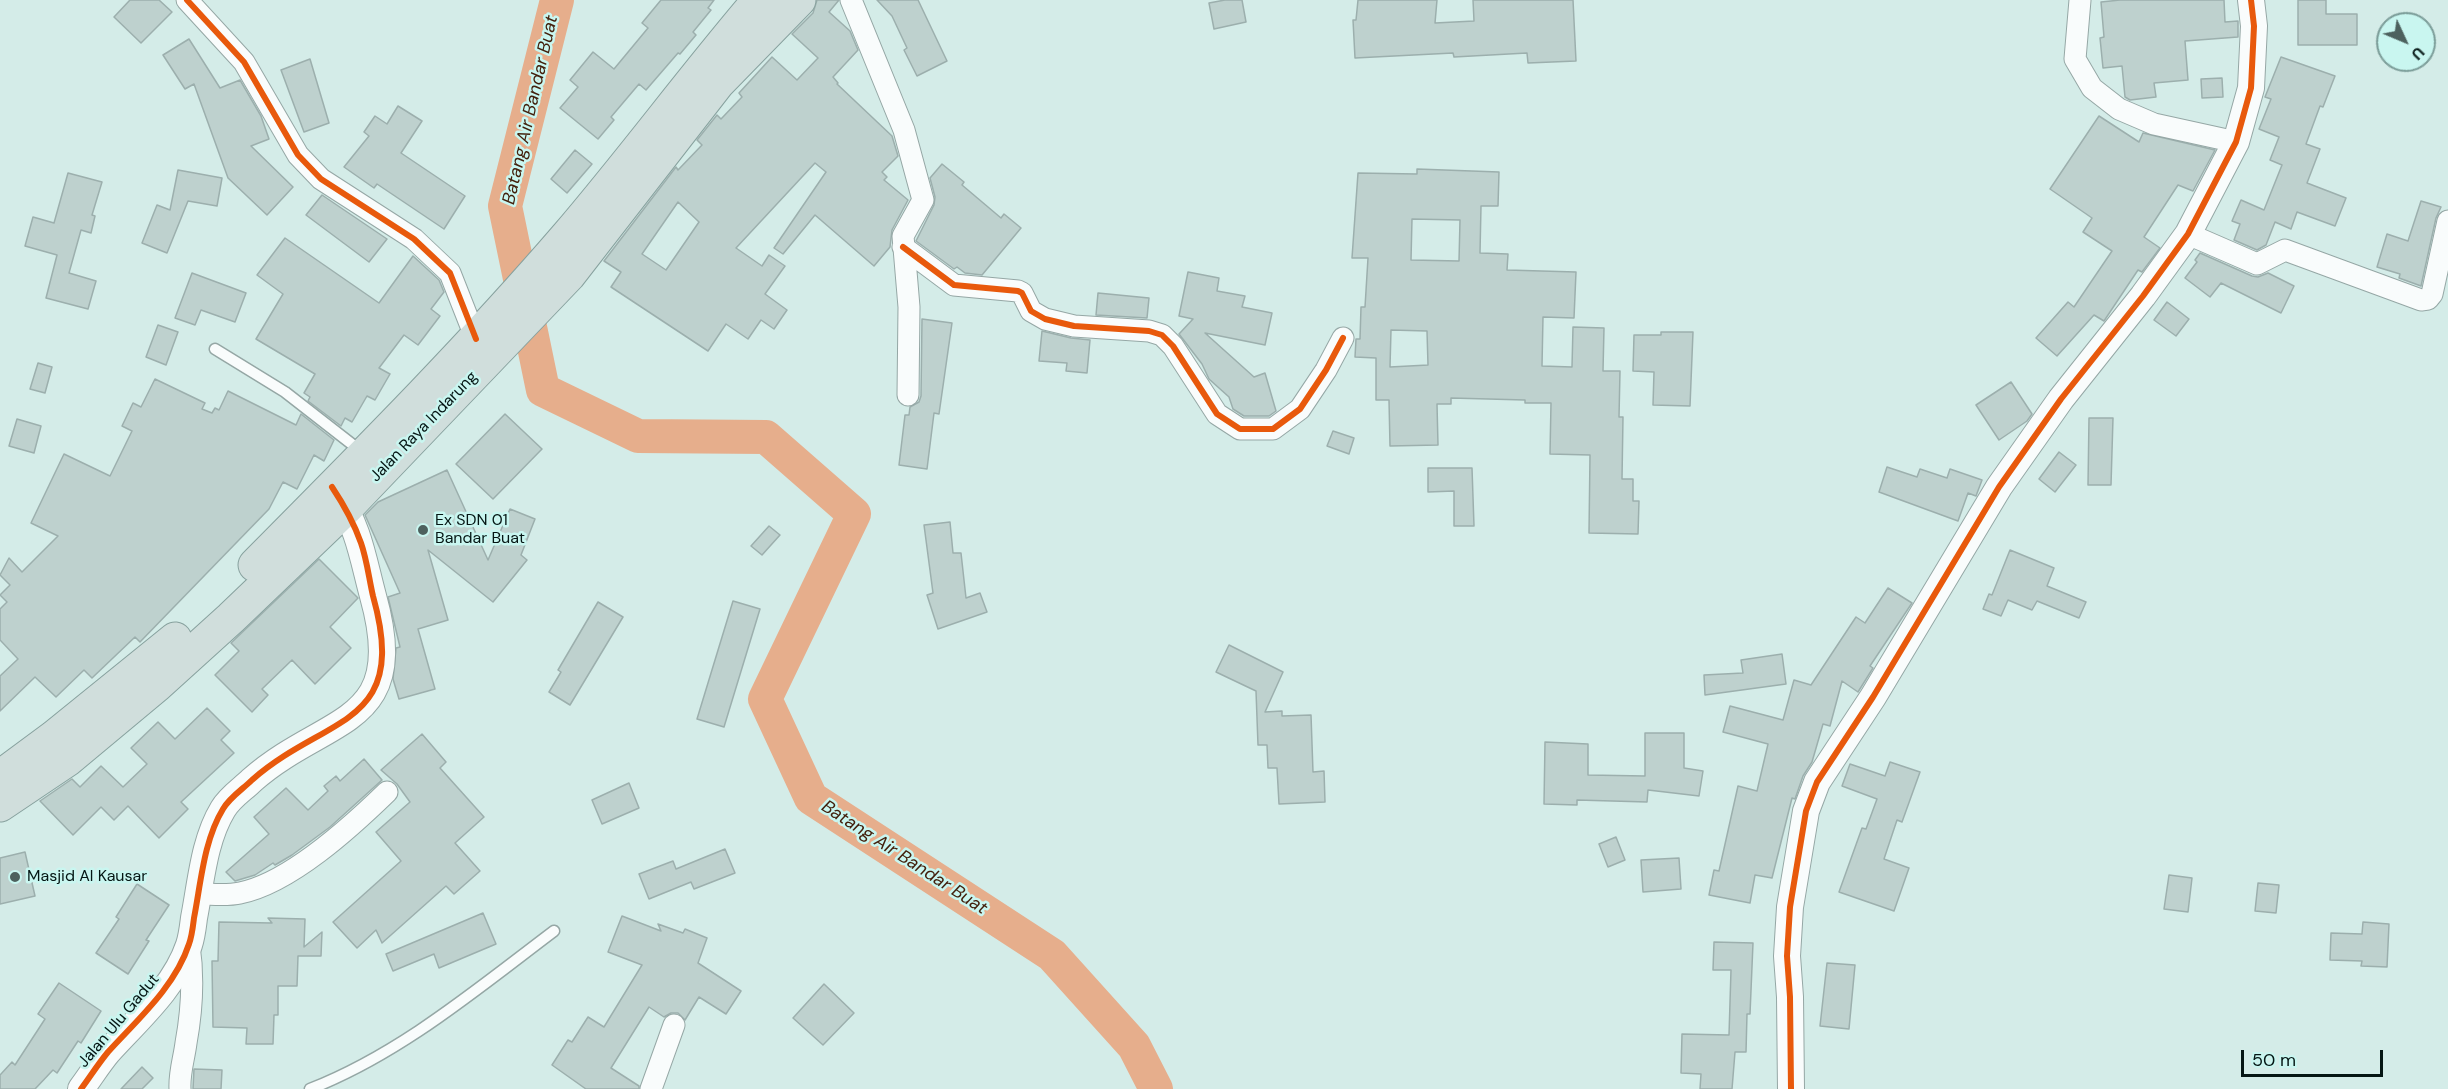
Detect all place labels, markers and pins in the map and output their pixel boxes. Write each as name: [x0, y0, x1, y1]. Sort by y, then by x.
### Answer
place label: Ex SDN 01 Bandar Buat: [435, 511, 525, 549]
marker: Ex SDN 01 Bandar Buat: [416, 523, 430, 537]
place label: Masjid Al Kausar: [27, 867, 147, 887]
marker: Masjid Al Kausar: [8, 870, 22, 884]

